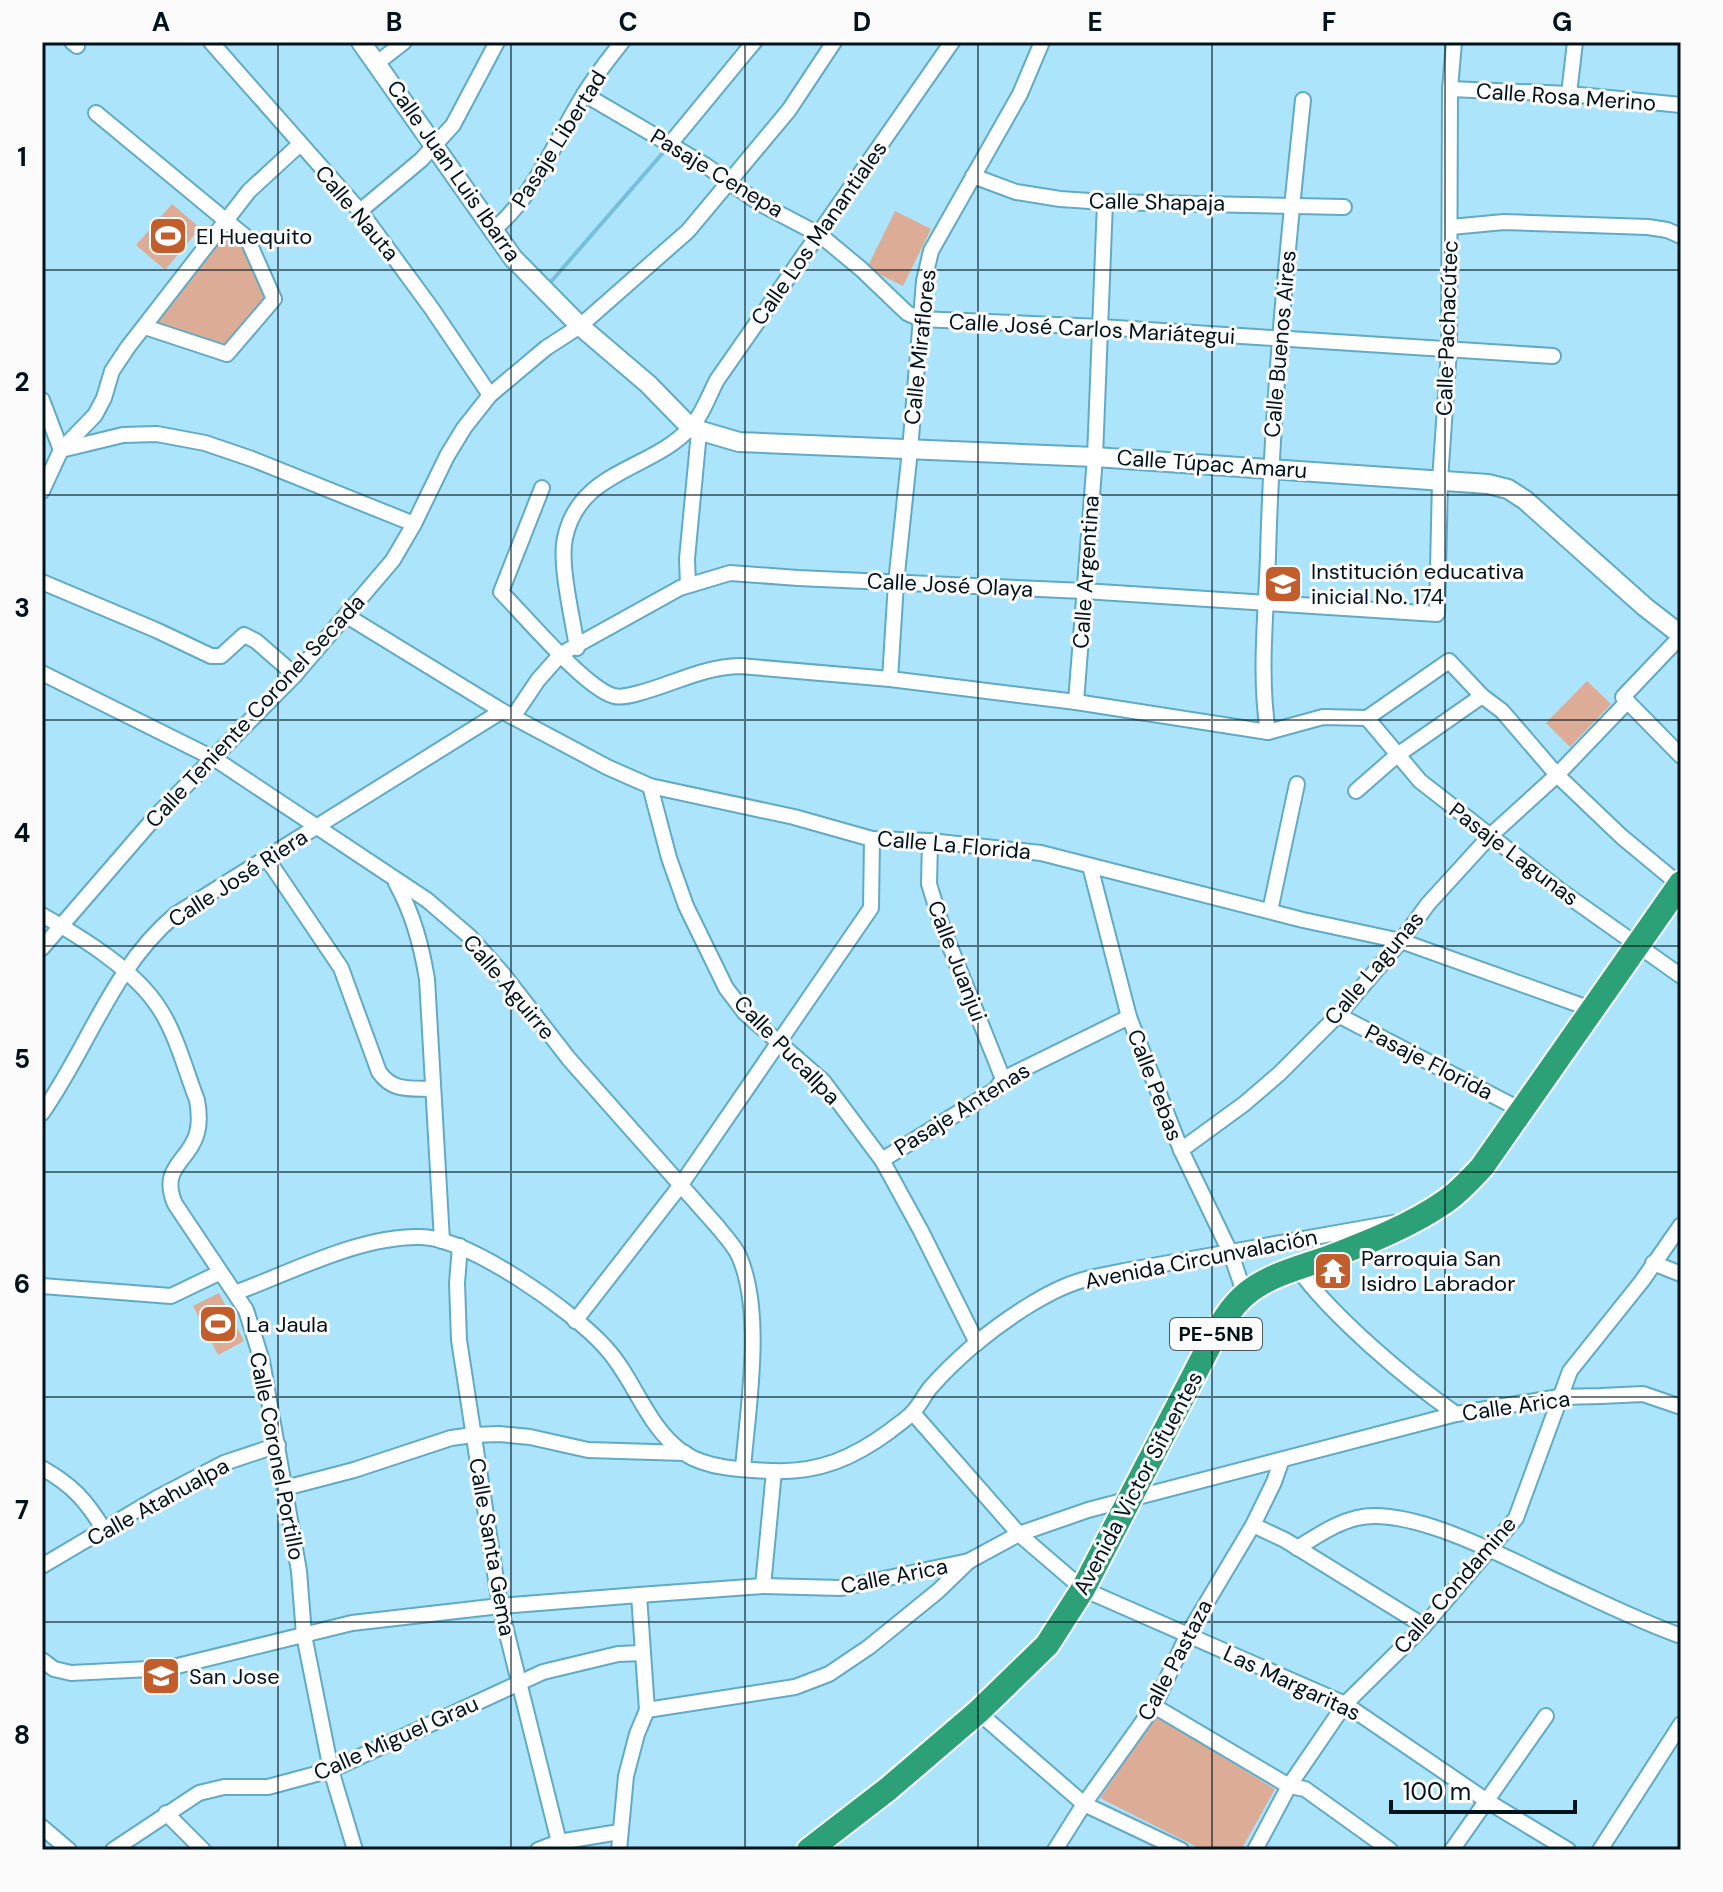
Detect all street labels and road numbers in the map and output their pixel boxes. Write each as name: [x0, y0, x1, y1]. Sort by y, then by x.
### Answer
street label: Pasaje Libertad: [505, 65, 613, 213]
street label: Calle Juan Luis Ibarra: [380, 74, 528, 268]
street label: Calle Rosa Merino: [1475, 76, 1657, 118]
street label: Pasaje Cenepa: [645, 122, 789, 224]
street label: Calle Los Manantiales: [744, 135, 894, 331]
street label: Calle Nauta: [309, 159, 405, 267]
street label: Calle Shapaja: [1089, 186, 1225, 218]
street label: Calle Pachacútec: [1429, 240, 1465, 416]
street label: Calle Buenos Aires: [1257, 249, 1303, 439]
street label: Calle Miraflores: [897, 268, 943, 426]
street label: Calle José Carlos Mariátegui: [948, 307, 1236, 351]
street label: Calle Túpac Amaru: [1116, 443, 1308, 485]
street label: Calle Argentina: [1066, 494, 1106, 650]
street label: Calle José Olaya: [866, 566, 1034, 604]
street label: Calle Teniente Coronel Secada: [139, 588, 371, 834]
street label: Pasaje Lagunas: [1443, 796, 1585, 912]
street label: Calle José Riera: [163, 822, 313, 934]
street label: Calle La Florida: [876, 824, 1032, 866]
street label: Calle Juanjui: [921, 896, 993, 1026]
street label: Calle Lagunas: [1318, 905, 1430, 1031]
street label: Calle Aguirre: [456, 928, 562, 1046]
street label: Calle Pucallpa: [727, 989, 847, 1111]
street label: Pasaje Florida: [1360, 1017, 1498, 1107]
street label: Calle Pebas: [1120, 1025, 1190, 1145]
street label: Pasaje Antenas: [889, 1056, 1035, 1162]
street label: Avenida Circunvalación: [1082, 1222, 1320, 1296]
road number: PE-5NB: [1170, 1318, 1262, 1350]
street label: Calle Coronel Portillo: [243, 1349, 311, 1563]
street label: Avenida Victor Sifuentes: [1067, 1366, 1209, 1600]
street label: Calle Arica: [1460, 1384, 1572, 1428]
street label: Calle Atahualpa: [82, 1451, 234, 1553]
street label: Calle Santa Gema: [462, 1456, 522, 1638]
street label: Calle Condamine: [1387, 1510, 1523, 1660]
street label: Calle Arica: [838, 1551, 950, 1601]
street label: Calle Pastaza: [1131, 1594, 1219, 1726]
street label: Las Margaritas: [1219, 1639, 1365, 1727]
street label: Calle Miguel Grau: [309, 1689, 483, 1787]

